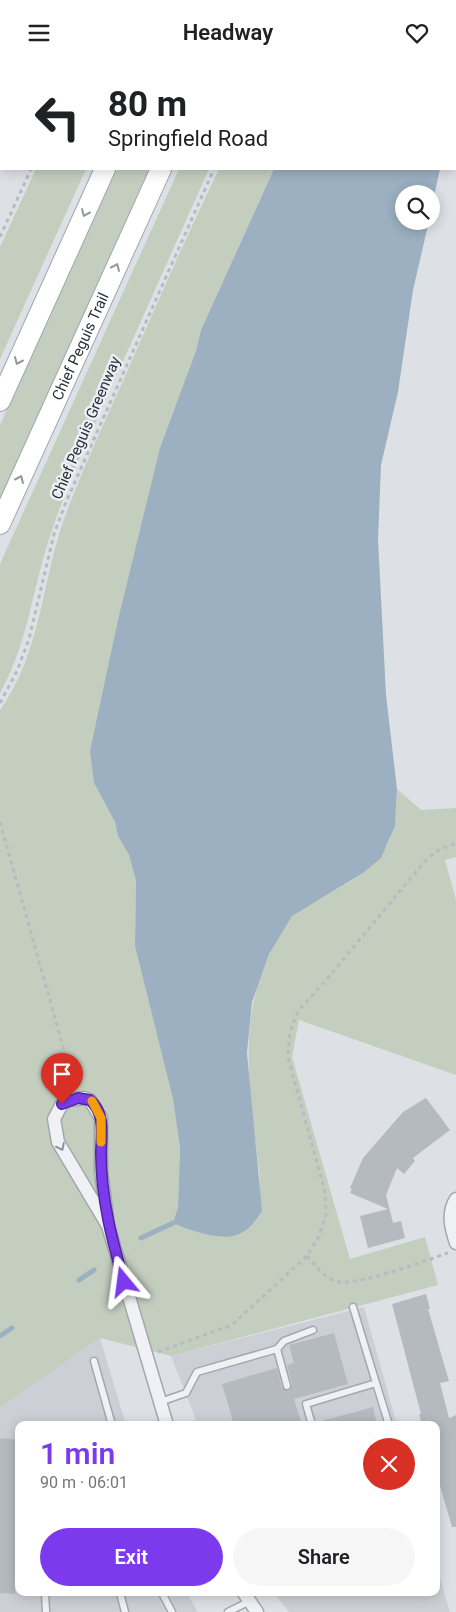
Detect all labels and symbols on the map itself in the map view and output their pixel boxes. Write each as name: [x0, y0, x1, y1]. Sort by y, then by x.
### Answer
one-way arrow: [81, 208, 91, 217]
one-way arrow: [110, 263, 121, 272]
street label: Chief Peguis Trail: [48, 290, 113, 403]
street label: Chief Peguis Greenway: [48, 354, 124, 502]
one-way arrow: [13, 356, 24, 365]
one-way arrow: [14, 475, 24, 484]
pin: [41, 1053, 83, 1104]
one-way arrow: [55, 1142, 65, 1151]
position arrow: [97, 1255, 149, 1307]

